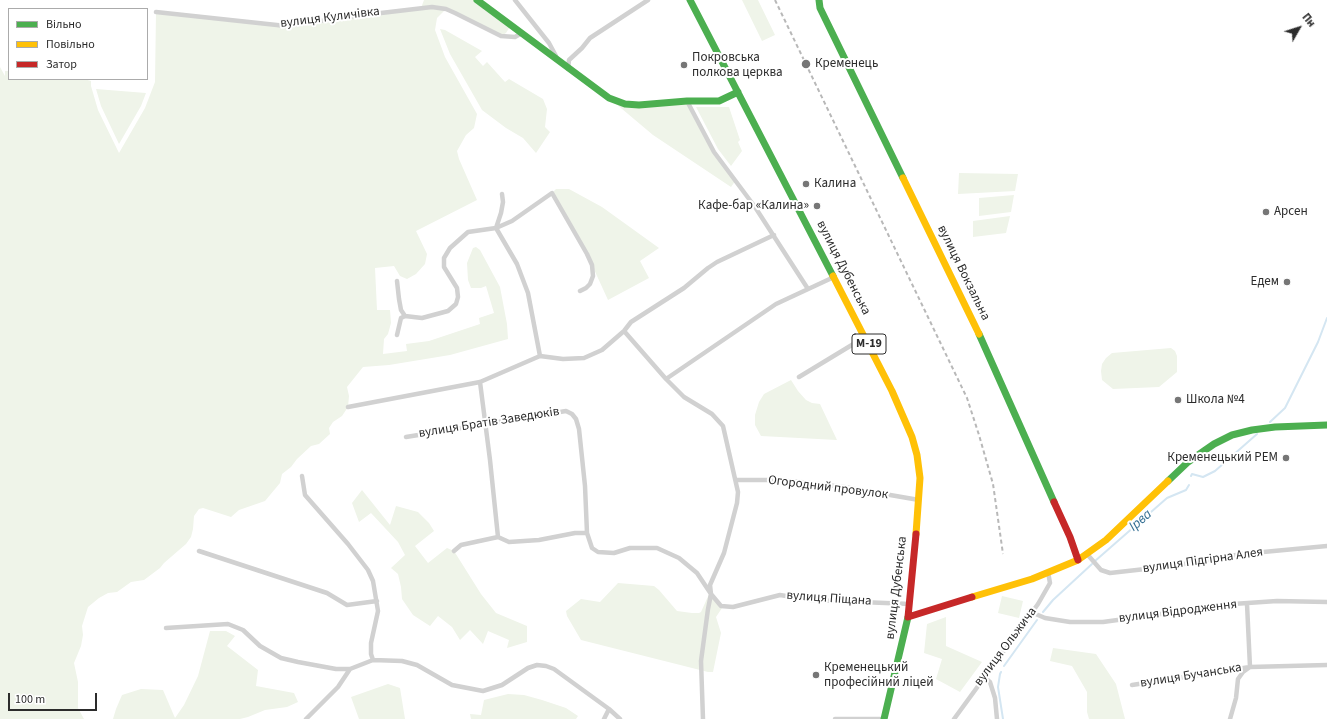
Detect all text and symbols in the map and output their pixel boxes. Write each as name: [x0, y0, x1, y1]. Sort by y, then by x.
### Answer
street label: вулиця Куличівка: [279, 4, 381, 32]
legend: [8, 8, 148, 80]
north arrow: [1279, 8, 1319, 48]
text: Пн: [1299, 10, 1319, 30]
text: Вільно: [46, 16, 82, 33]
text: Повільно: [46, 36, 95, 53]
place label: Покровська полкова церква: [692, 50, 783, 81]
text: Затор: [46, 56, 77, 73]
place label: Кременець: [815, 56, 878, 72]
marker: Кременець: [800, 58, 812, 70]
marker: Покровська полкова церква: [679, 60, 689, 70]
place label: Калина: [814, 176, 856, 192]
marker: Калина: [801, 179, 811, 189]
place label: Кафе-бар «Калина»: [698, 198, 809, 214]
marker: Кафе-бар «Калина»: [812, 201, 822, 211]
place label: Арсен: [1274, 204, 1308, 220]
marker: Арсен: [1261, 207, 1271, 217]
street label: вулиця Дубенська: [812, 218, 874, 318]
street label: вулиця Вокзальна: [933, 223, 993, 323]
place label: Едем: [1251, 274, 1279, 290]
marker: Едем: [1282, 277, 1292, 287]
road number: М-19: [852, 334, 886, 354]
place label: Школа №4: [1186, 392, 1245, 408]
marker: Школа №4: [1173, 395, 1183, 405]
street label: вулиця Братів Заведюків: [418, 404, 560, 442]
place label: Кременецький РЕМ: [1167, 450, 1278, 466]
marker: Кременецький РЕМ: [1281, 453, 1291, 463]
street label: Огородний провулок: [767, 473, 889, 503]
water label: Ірва: [1126, 506, 1156, 536]
street label: вулиця Дубенська: [883, 536, 911, 640]
street label: вулиця Підгірна Алея: [1142, 545, 1264, 577]
street label: вулиця Піщана: [786, 588, 872, 610]
street label: вулиця Відродження: [1118, 597, 1238, 627]
street label: вулиця Ольжича: [971, 605, 1041, 689]
place label: Кременецький професійний ліцей: [824, 660, 934, 691]
street label: вулиця Бучанська: [1139, 660, 1243, 692]
marker: Кременецький професійний ліцей: [811, 670, 821, 680]
scale bar: [10, 685, 99, 711]
text: 100 m: [15, 691, 45, 708]

